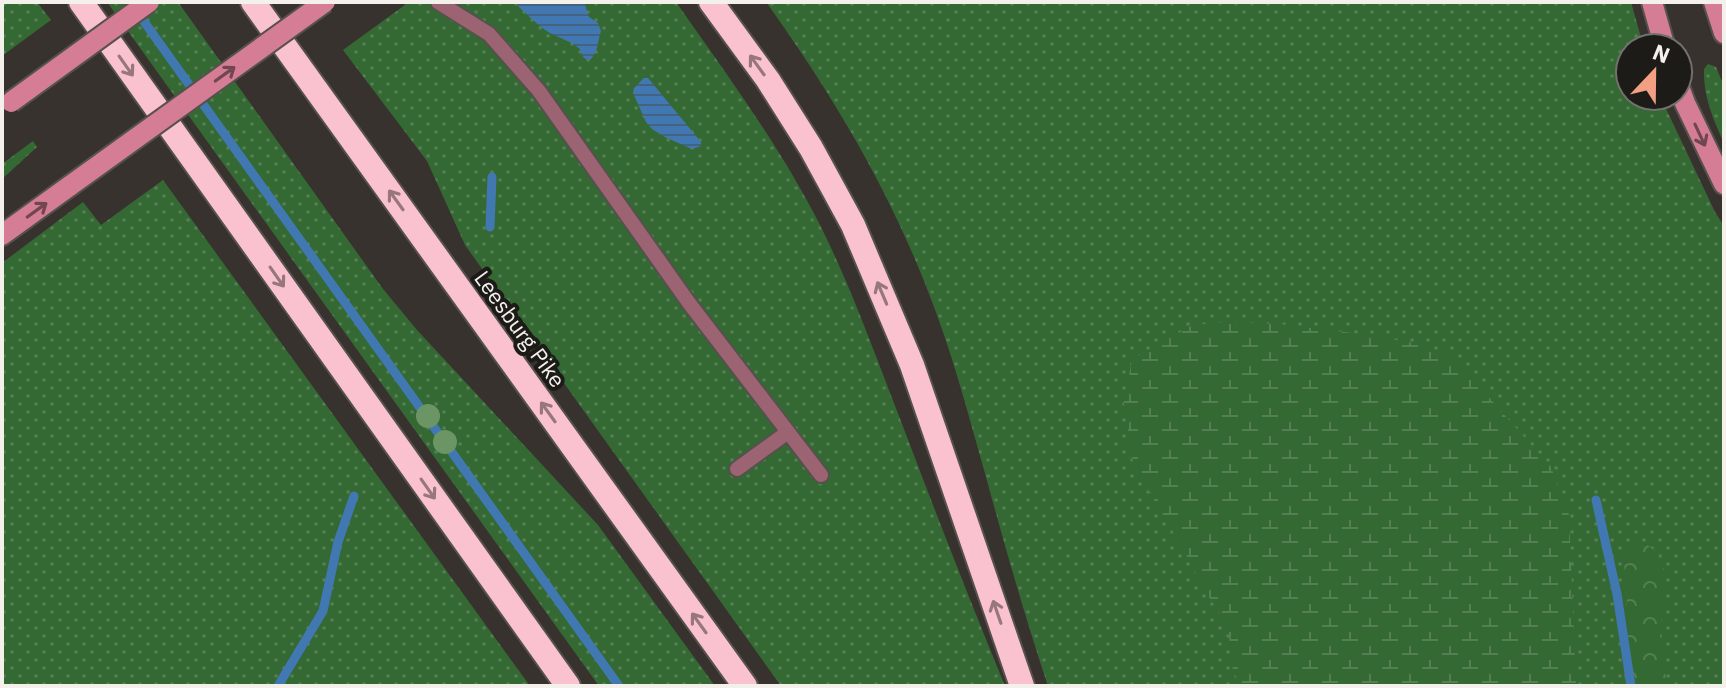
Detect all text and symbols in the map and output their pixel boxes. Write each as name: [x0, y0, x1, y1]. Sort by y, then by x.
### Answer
north arrow: [1614, 32, 1694, 112]
text: N: [1649, 37, 1674, 69]
one-way arrow: [118, 54, 134, 76]
one-way arrow: [749, 55, 766, 77]
one-way arrow: [214, 65, 236, 82]
one-way arrow: [1693, 122, 1708, 147]
one-way arrow: [388, 190, 404, 212]
one-way arrow: [25, 201, 47, 218]
street label: Leesburg Pike: [468, 265, 573, 393]
one-way arrow: [269, 266, 285, 288]
one-way arrow: [873, 281, 888, 306]
one-way arrow: [539, 401, 556, 423]
one-way arrow: [420, 478, 436, 500]
one-way arrow: [988, 600, 1003, 625]
one-way arrow: [691, 612, 707, 634]

